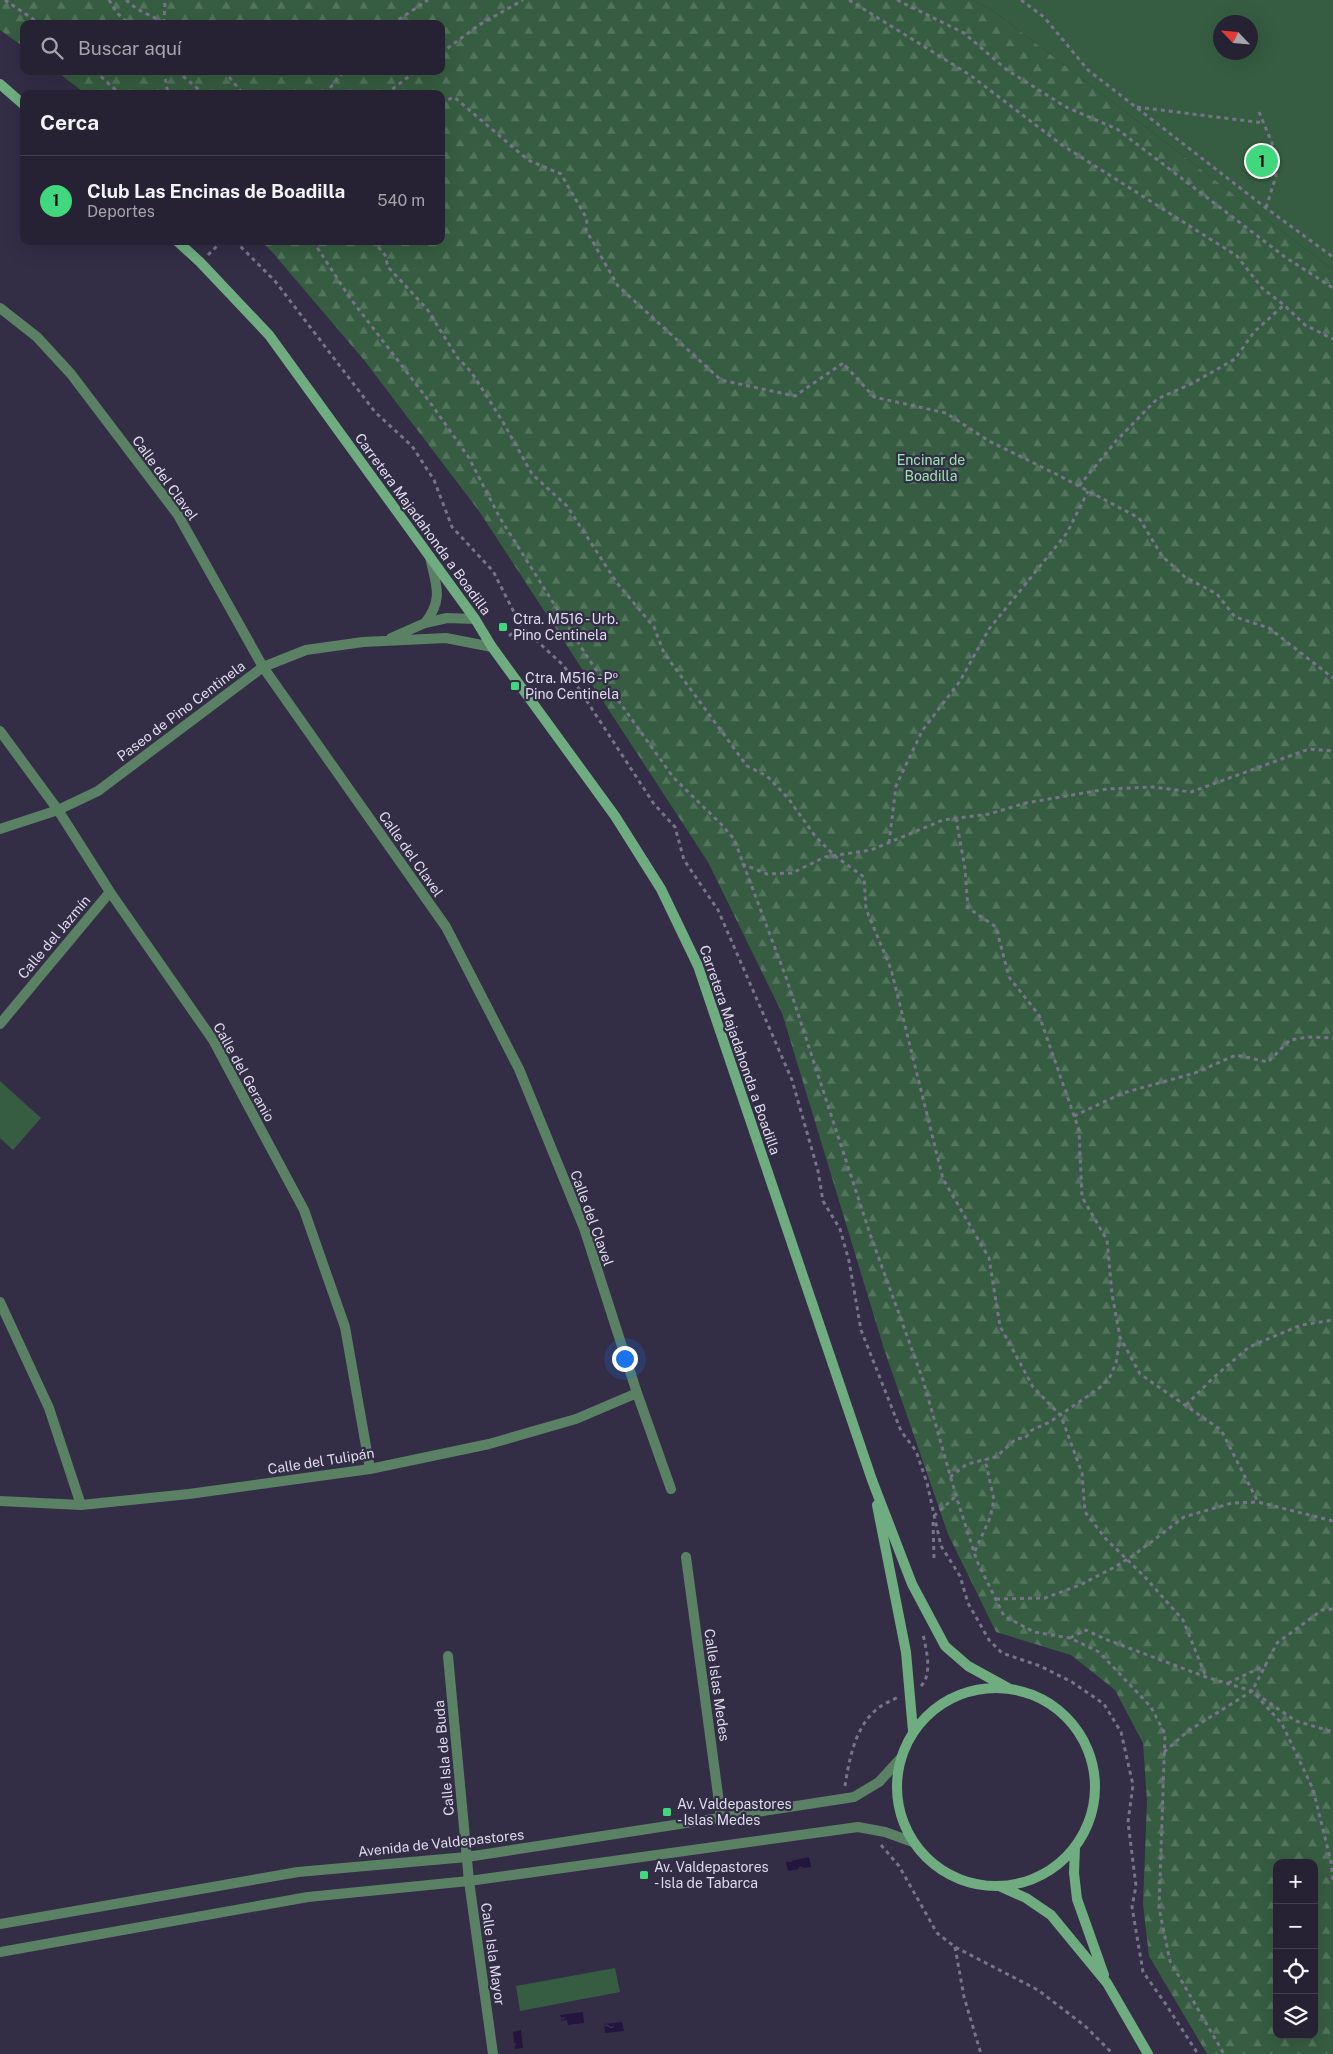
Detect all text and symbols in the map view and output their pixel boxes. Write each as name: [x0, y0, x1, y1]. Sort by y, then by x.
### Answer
north arrow: [1213, 15, 1258, 60]
search box: [20, 20, 445, 75]
icon: search: [38, 34, 66, 62]
text: Buscar aquí: [78, 37, 182, 59]
text: Cerca: [40, 110, 99, 135]
pin: 1: [1246, 142, 1278, 180]
text: Club Las Encinas de Boadilla: [87, 180, 345, 202]
text: 1: [53, 191, 59, 210]
text: 540 m: [377, 191, 425, 210]
text: Deportes: [87, 202, 155, 221]
street label: Carretera Majadahonda a Boadilla: [352, 430, 494, 618]
street label: Calle del Clavel: [129, 433, 201, 523]
park label: Encinar de Boadilla: [897, 452, 965, 484]
place label: Ctra. M516 - Urb. Pino Centinela: [513, 611, 618, 643]
marker: Ctra. M516 - Urb. Pino Centinela: [497, 621, 509, 633]
street label: Paseo de Pino Centinela: [114, 658, 248, 764]
place label: Ctra. M516 - Pº Pino Centinela: [525, 670, 619, 702]
marker: Ctra. M516 - Pº Pino Centinela: [509, 680, 521, 692]
street label: Calle del Clavel: [376, 808, 446, 900]
street label: Calle del Jazmín: [15, 892, 93, 982]
street label: Carretera Majadahonda a Boadilla: [697, 943, 783, 1157]
street label: Calle del Geranio: [210, 1020, 278, 1124]
street label: Calle del Clavel: [567, 1168, 617, 1268]
your location: [612, 1346, 638, 1372]
street label: Calle del Tulipán: [267, 1445, 375, 1477]
street label: Calle Islas Medes: [701, 1628, 733, 1742]
street label: Calle Isla de Buda: [431, 1700, 457, 1816]
place label: Av. Valdepastores - Islas Medes: [677, 1796, 792, 1828]
marker: Av. Valdepastores - Islas Medes: [661, 1806, 673, 1818]
street label: Avenida de Valdepastores: [357, 1826, 525, 1860]
place label: Av. Valdepastores - Isla de Tabarca: [654, 1859, 769, 1891]
map controls: [1273, 1859, 1318, 2039]
button: +: [1273, 1859, 1318, 1904]
marker: Av. Valdepastores - Isla de Tabarca: [638, 1869, 650, 1881]
street label: Calle Isla Mayor: [478, 1902, 508, 2006]
button: −: [1273, 1904, 1318, 1949]
button: locate: [1273, 1949, 1318, 1994]
button: layers: [1273, 1994, 1318, 2039]

